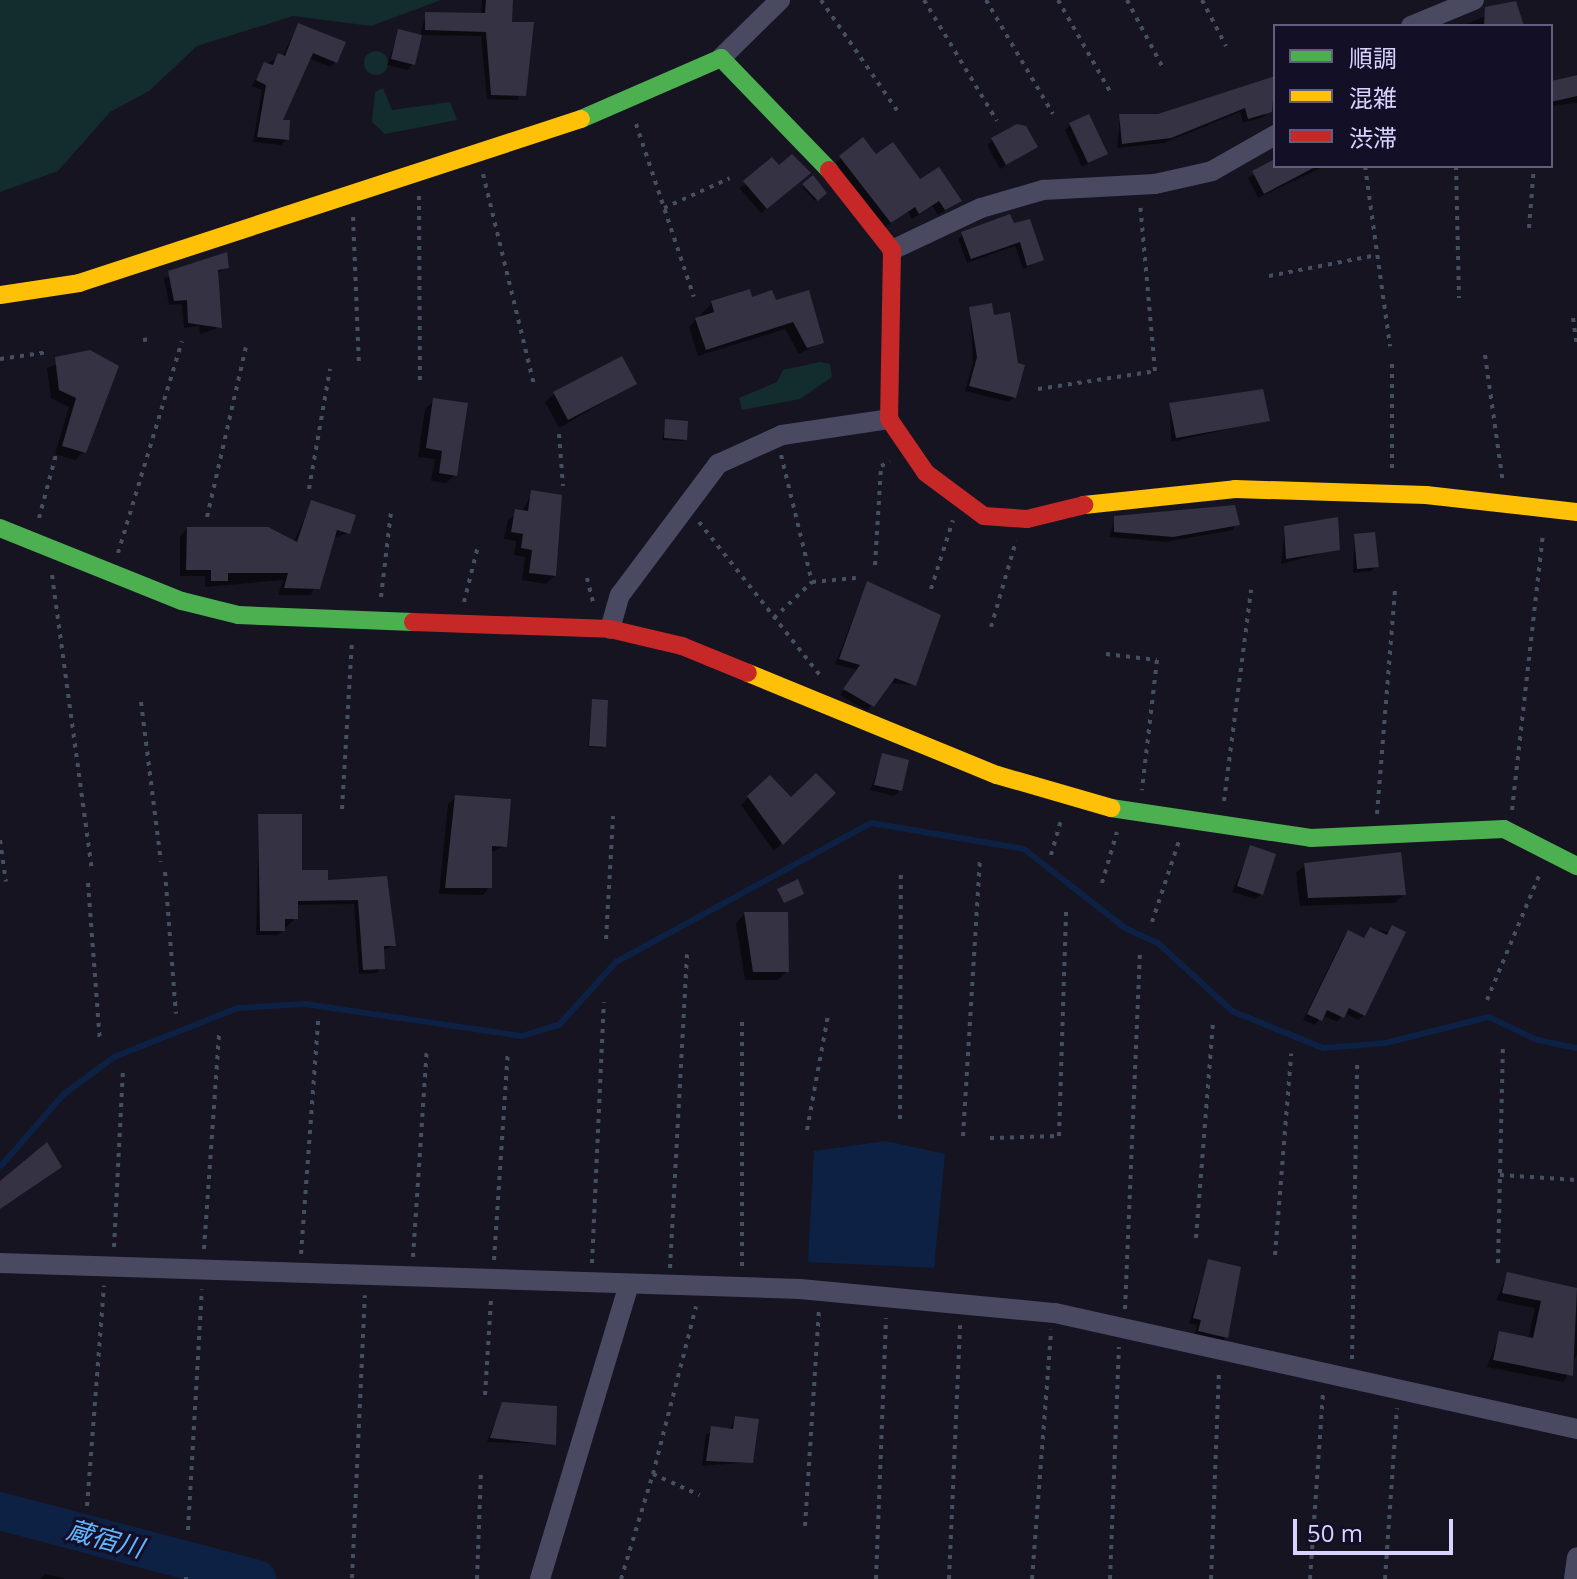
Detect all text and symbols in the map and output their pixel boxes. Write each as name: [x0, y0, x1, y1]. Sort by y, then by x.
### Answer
legend: [1273, 24, 1553, 168]
text: 順調: [1349, 41, 1397, 74]
text: 混雑: [1349, 81, 1397, 114]
text: 渋滞: [1349, 121, 1397, 154]
scale bar: [1297, 1503, 1457, 1553]
water label: 蔵宿川: [63, 1514, 147, 1564]
text: 50 m: [1307, 1516, 1363, 1549]

